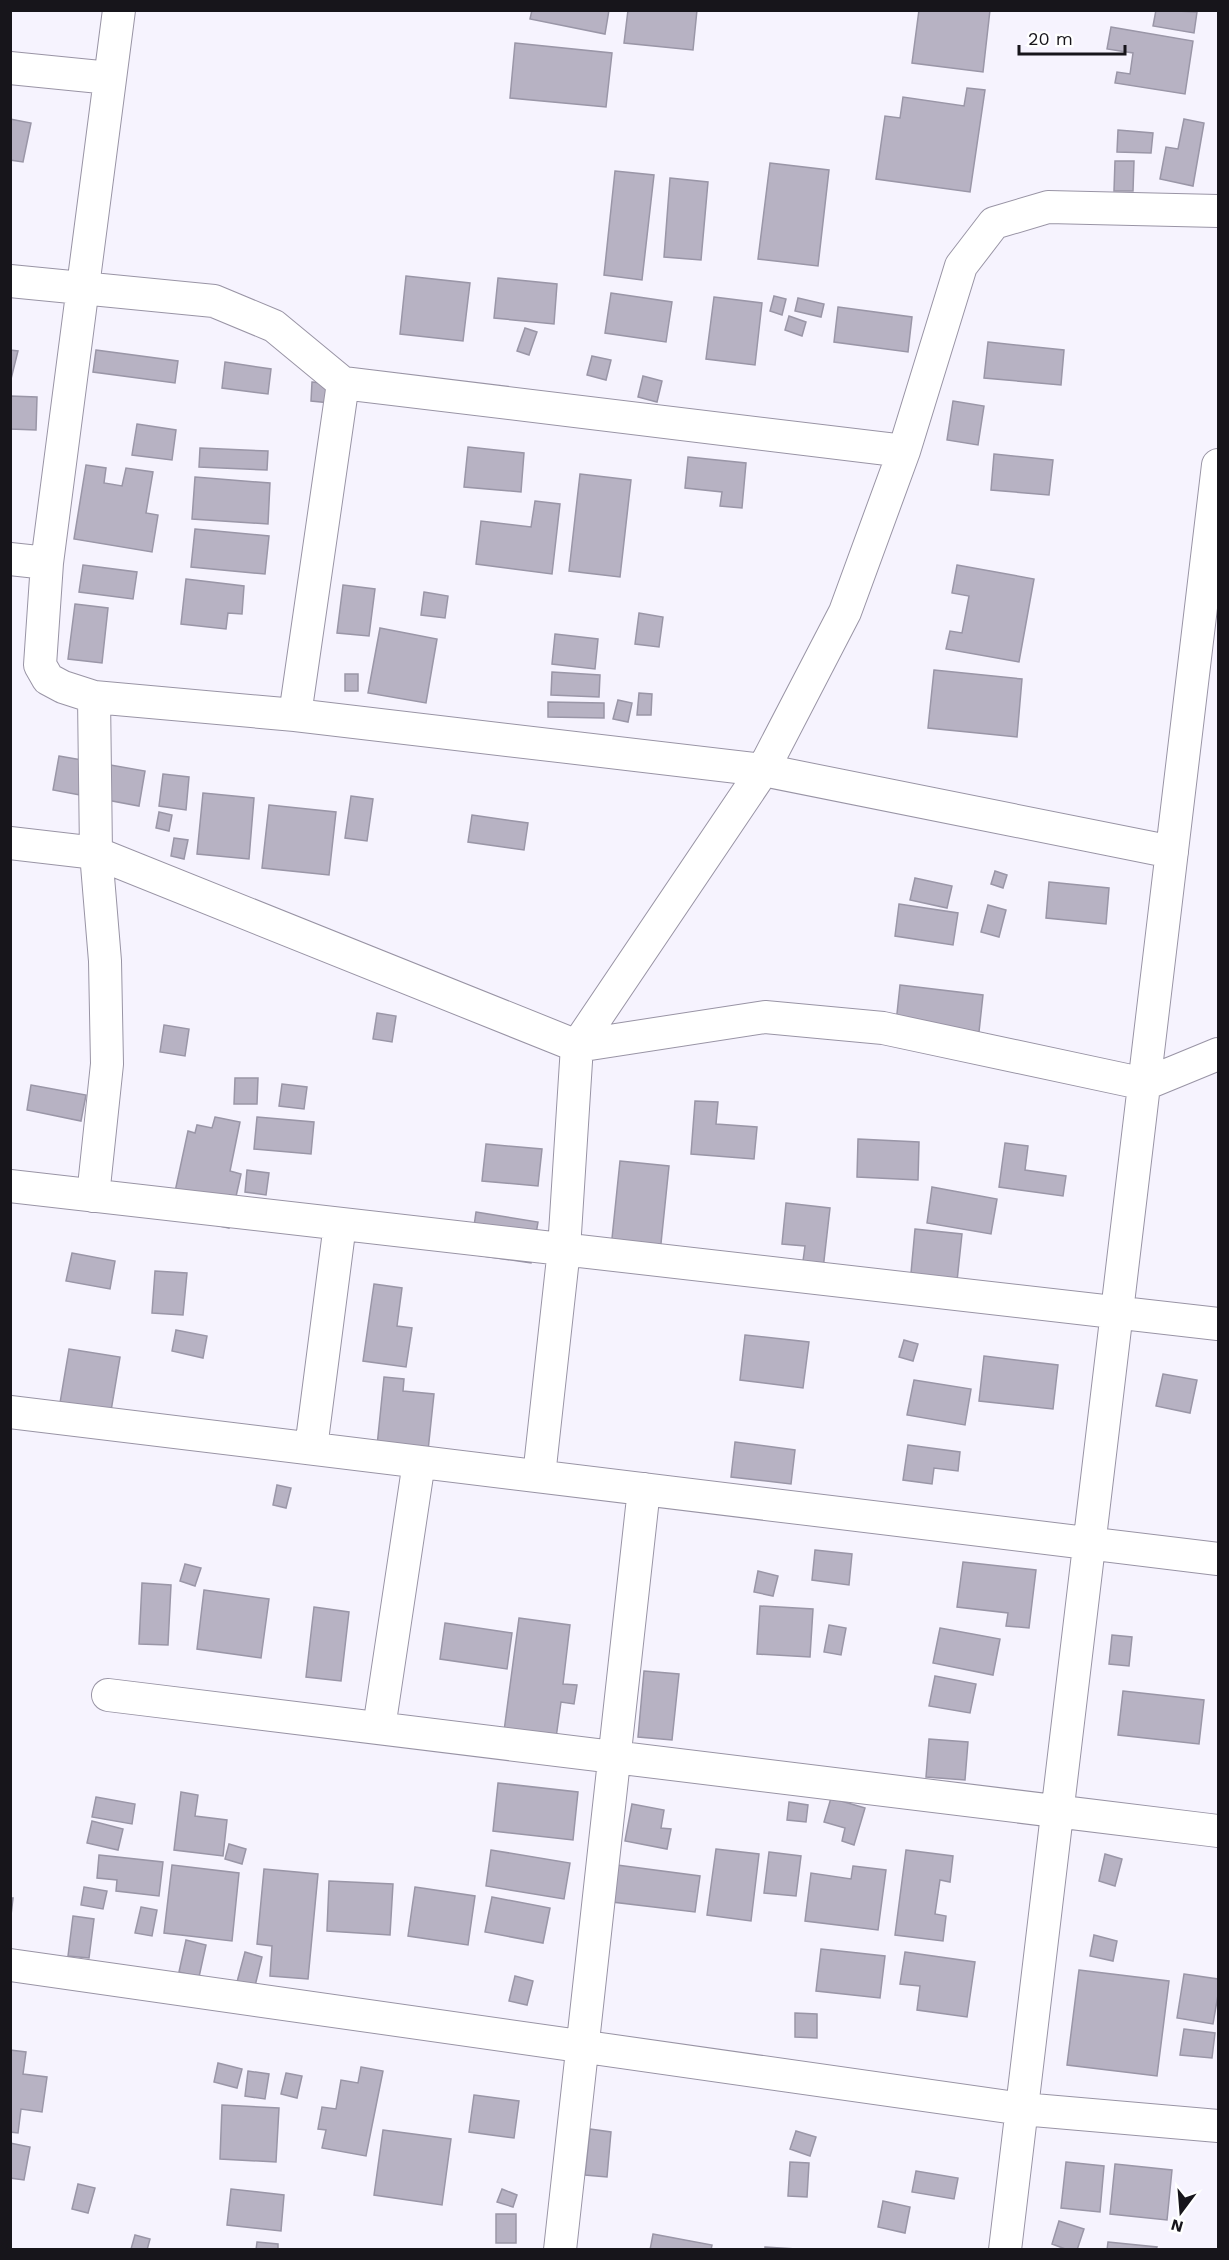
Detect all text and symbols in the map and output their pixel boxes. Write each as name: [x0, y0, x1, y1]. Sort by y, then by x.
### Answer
scale bar: [1019, 18, 1126, 56]
text: 20 m: [1028, 28, 1073, 49]
north arrow: [1151, 2182, 1211, 2242]
text: N: [1169, 2215, 1185, 2237]

